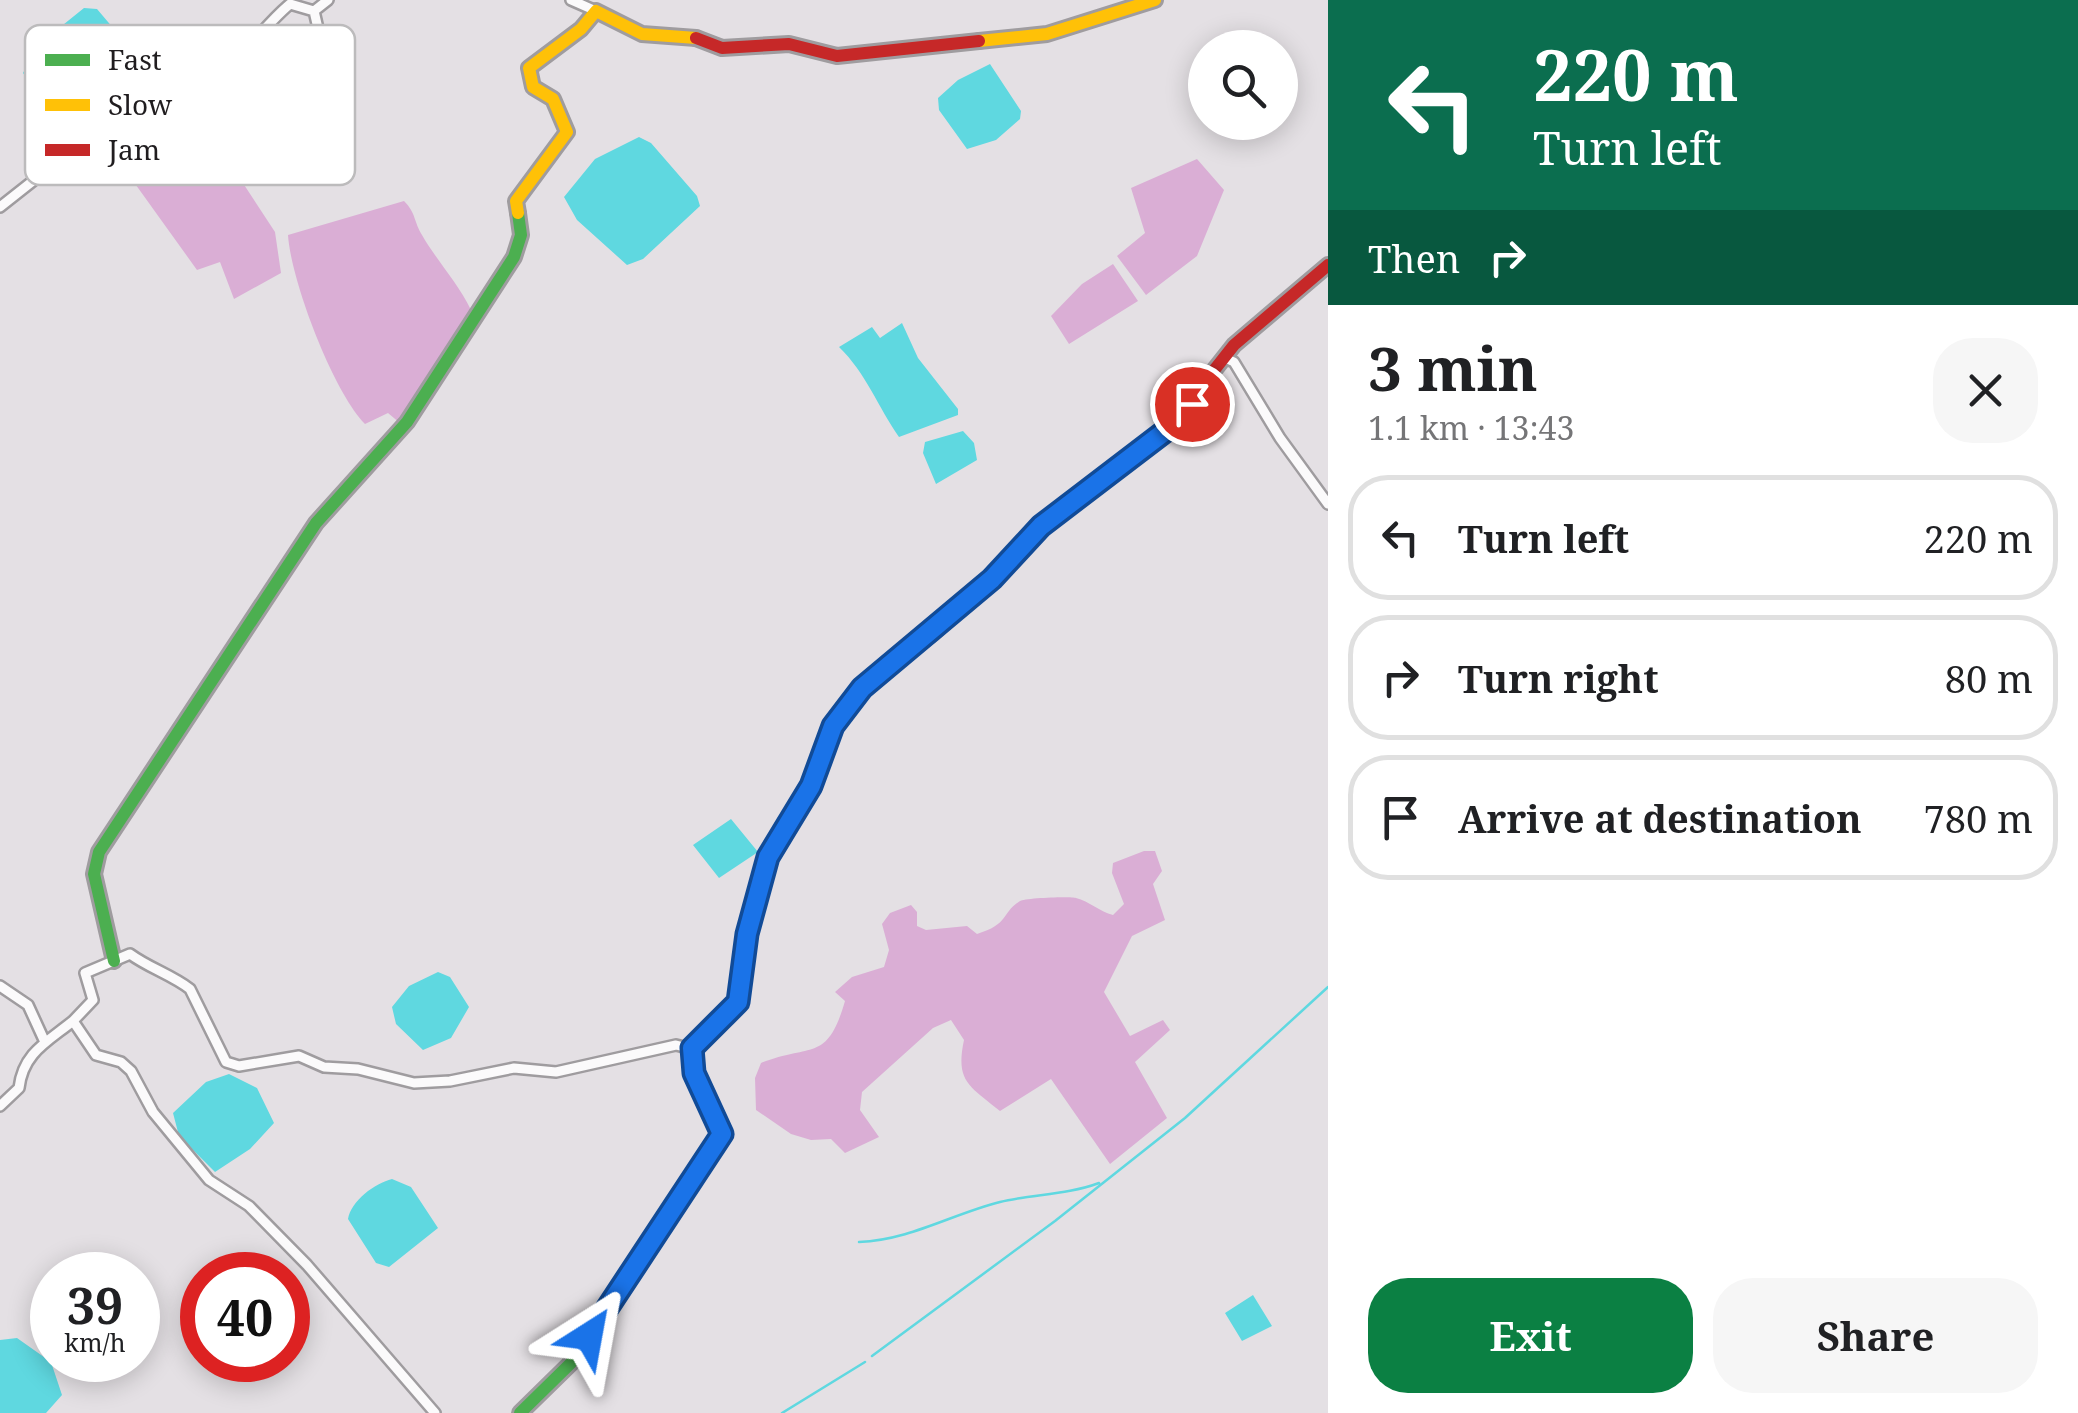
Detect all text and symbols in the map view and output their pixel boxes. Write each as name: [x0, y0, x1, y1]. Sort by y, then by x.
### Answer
legend: [25, 25, 355, 185]
text: 220 m: [1533, 26, 1739, 122]
map controls: [1188, 30, 1298, 140]
button: search: [1188, 30, 1298, 140]
text: Fast: [108, 40, 162, 78]
icon: left: [1368, 40, 1498, 170]
text: Slow: [108, 85, 173, 123]
text: Turn left: [1533, 117, 1722, 178]
text: Jam: [107, 130, 160, 168]
icon: right: [1480, 230, 1535, 285]
text: Then: [1368, 232, 1460, 284]
text: 3 min: [1368, 327, 1538, 409]
button: close: [1933, 338, 2038, 443]
pin: [1150, 362, 1235, 447]
icon: arrive: [1165, 377, 1220, 432]
text: 1.1 km · 13:43: [1368, 406, 1574, 449]
icon: left: [1373, 510, 1428, 565]
text: Turn left: [1458, 512, 1629, 564]
text: 220 m: [1923, 512, 2033, 564]
icon: right: [1373, 650, 1428, 705]
text: Turn right: [1458, 652, 1659, 704]
text: 80 m: [1945, 652, 2033, 704]
icon: arrive: [1373, 790, 1428, 845]
text: Arrive at destination: [1458, 792, 1862, 844]
text: 780 m: [1923, 792, 2033, 844]
speed limit sign: 40: [180, 1252, 310, 1382]
text: 39: [67, 1271, 123, 1339]
button: Exit: [1368, 1278, 1693, 1393]
button: Share: [1713, 1278, 2038, 1393]
position arrow: [537, 1284, 641, 1388]
text: km/h: [64, 1325, 126, 1359]

